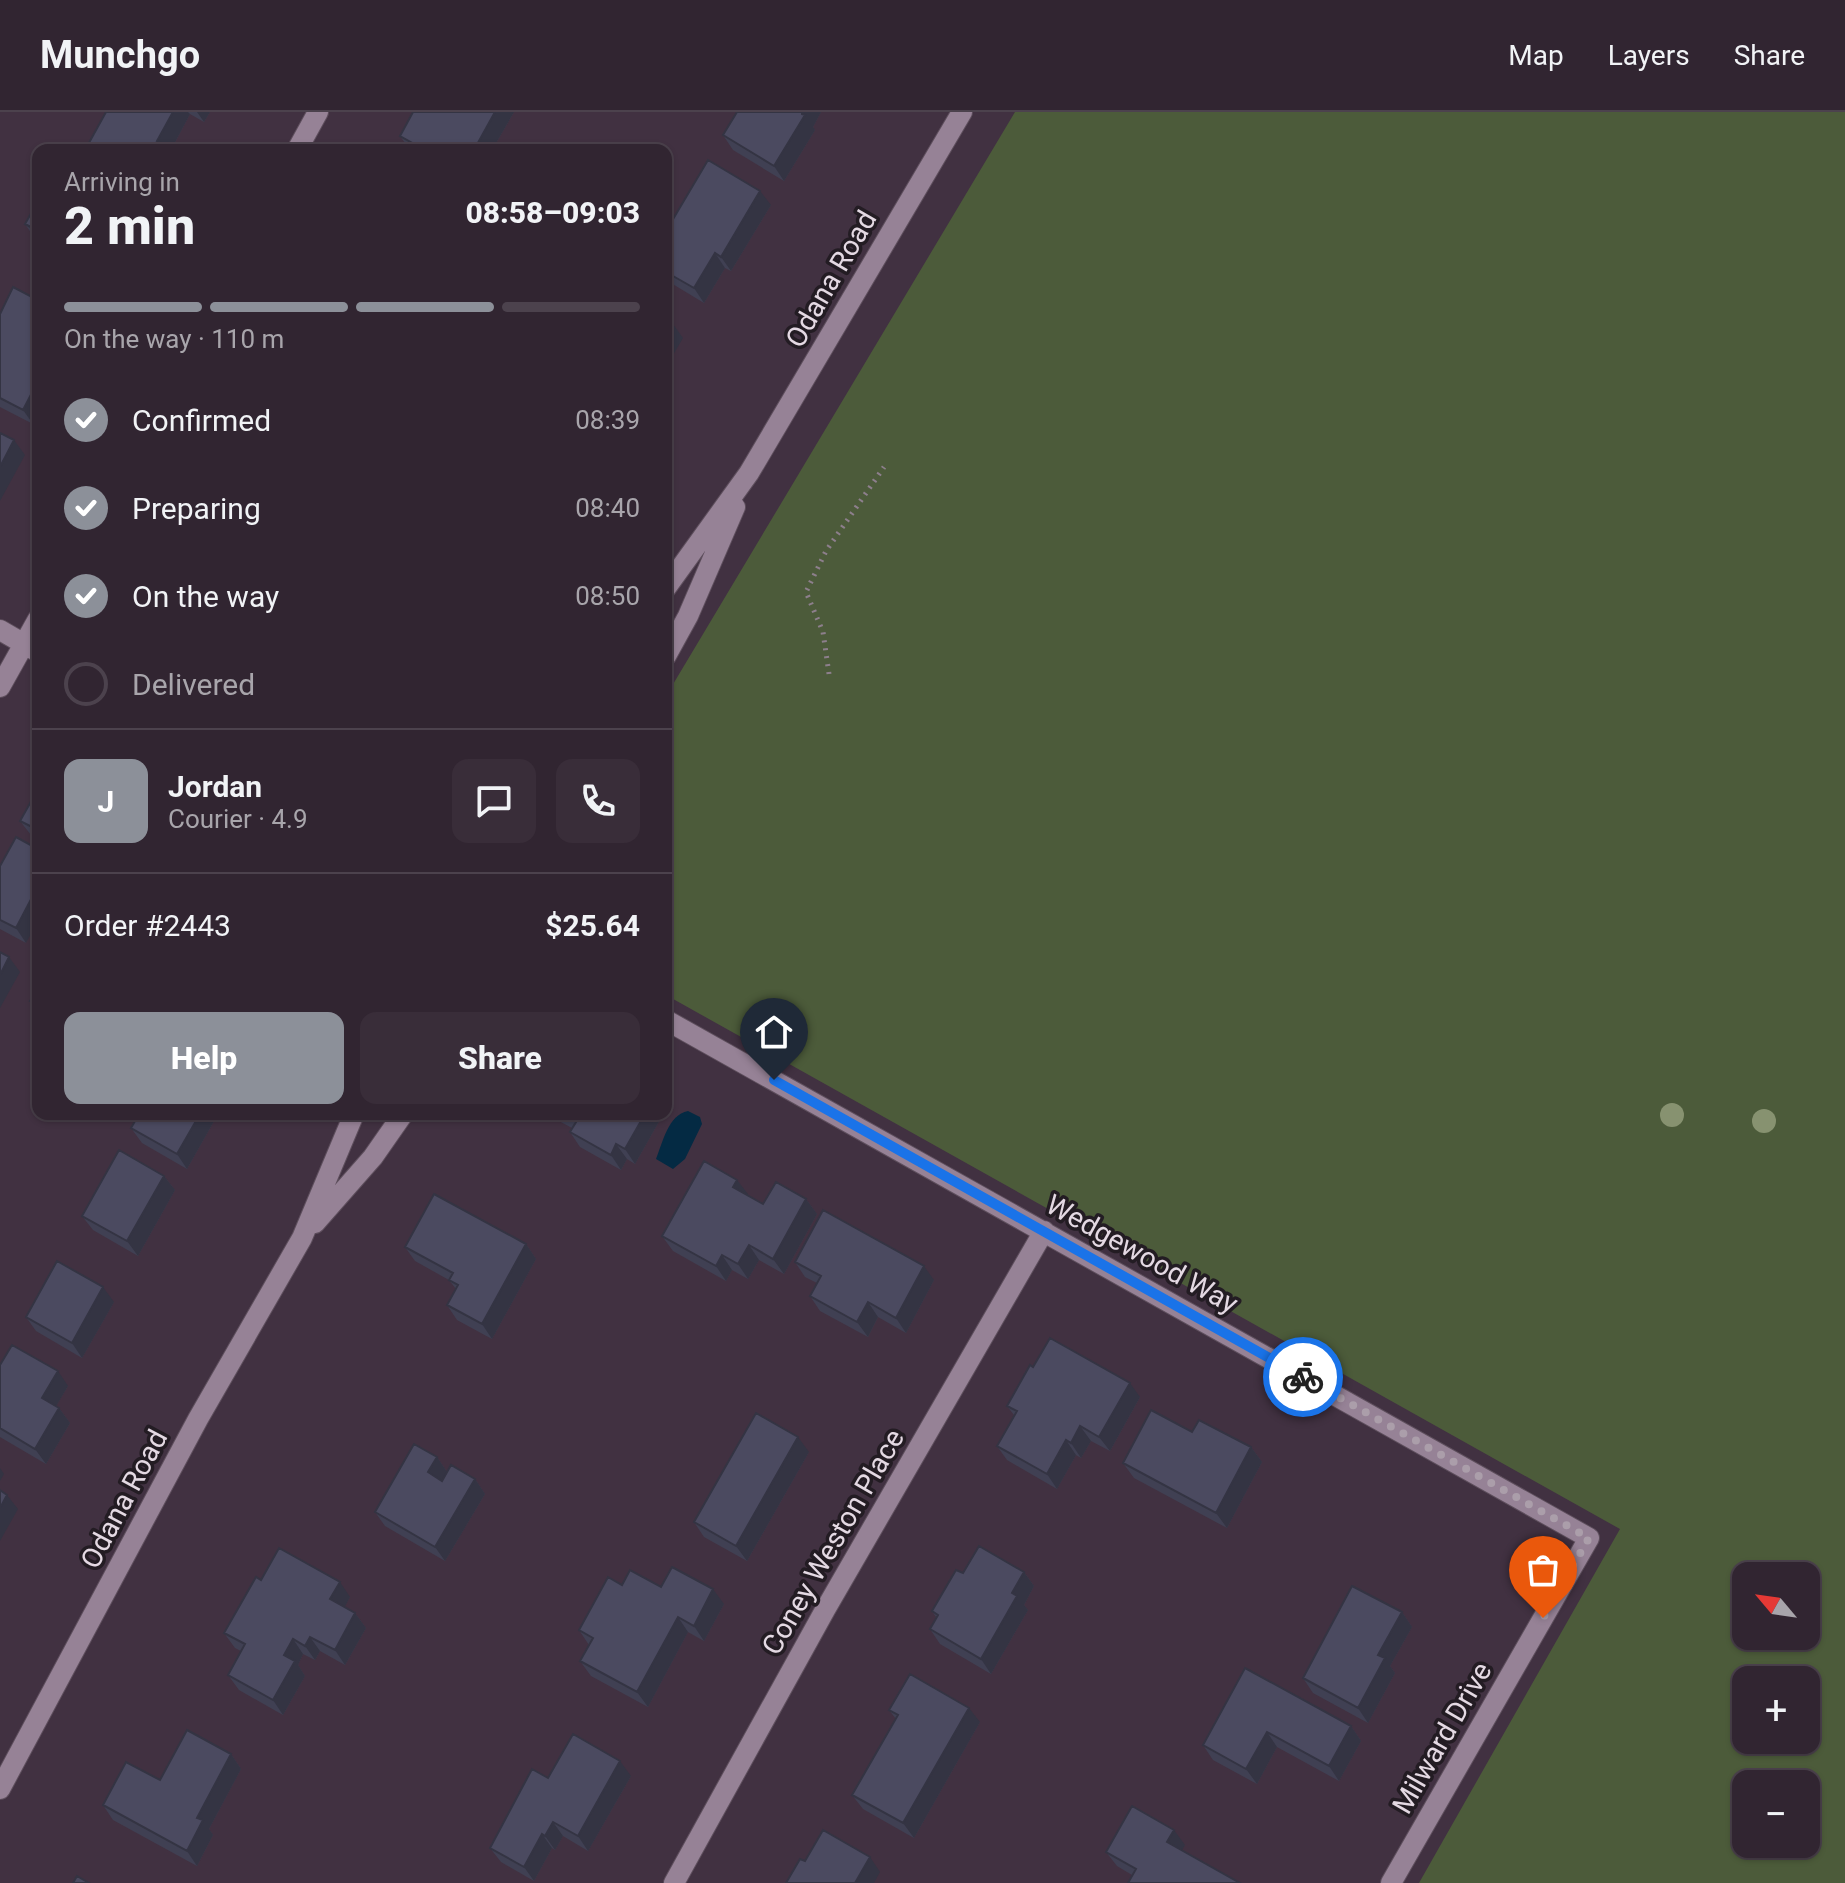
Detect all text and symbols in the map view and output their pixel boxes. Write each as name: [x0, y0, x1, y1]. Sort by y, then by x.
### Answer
text: Munchgo: [40, 33, 200, 77]
text: Map: [1508, 39, 1564, 72]
text: Layers: [1608, 39, 1690, 72]
text: Share: [1734, 39, 1805, 72]
text: Arriving in: [64, 167, 180, 197]
text: 08:58–09:03: [465, 195, 640, 230]
text: 2 min: [64, 196, 195, 257]
street label: Odana Road: [779, 205, 883, 353]
text: On the way · 110 m: [64, 324, 284, 354]
icon: check: [64, 398, 108, 442]
text: Confirmed: [132, 403, 271, 438]
text: 08:39: [575, 405, 640, 435]
icon: check: [64, 486, 108, 530]
text: Preparing: [132, 491, 261, 526]
text: 08:40: [575, 493, 640, 523]
icon: check: [64, 574, 108, 618]
text: On the way: [132, 579, 279, 614]
text: 08:50: [575, 581, 640, 611]
text: Delivered: [132, 667, 255, 702]
button: chat: [452, 759, 536, 843]
button: phone: [556, 759, 640, 843]
text: Jordan: [168, 769, 262, 804]
text: J: [98, 784, 114, 819]
text: Courier · 4.9: [168, 804, 308, 834]
text: Order #2443: [64, 908, 231, 943]
text: $25.64: [545, 908, 640, 943]
pin: [740, 998, 808, 1080]
icon: home: [752, 1010, 796, 1054]
button: Help: [64, 1012, 344, 1104]
button: Share: [360, 1012, 640, 1104]
street label: Wedgewood Way: [1040, 1188, 1244, 1320]
courier: [1263, 1337, 1343, 1417]
icon: bike: [1281, 1355, 1325, 1399]
street label: Coney Weston Place: [755, 1423, 911, 1661]
street label: Odana Road: [74, 1424, 174, 1574]
pin: [1509, 1536, 1577, 1618]
icon: bag: [1521, 1548, 1565, 1592]
north arrow: [1732, 1562, 1820, 1650]
map controls: [1732, 1562, 1820, 1858]
street label: Milward Drive: [1385, 1656, 1499, 1820]
button: +: [1732, 1666, 1820, 1754]
button: −: [1732, 1770, 1820, 1858]

